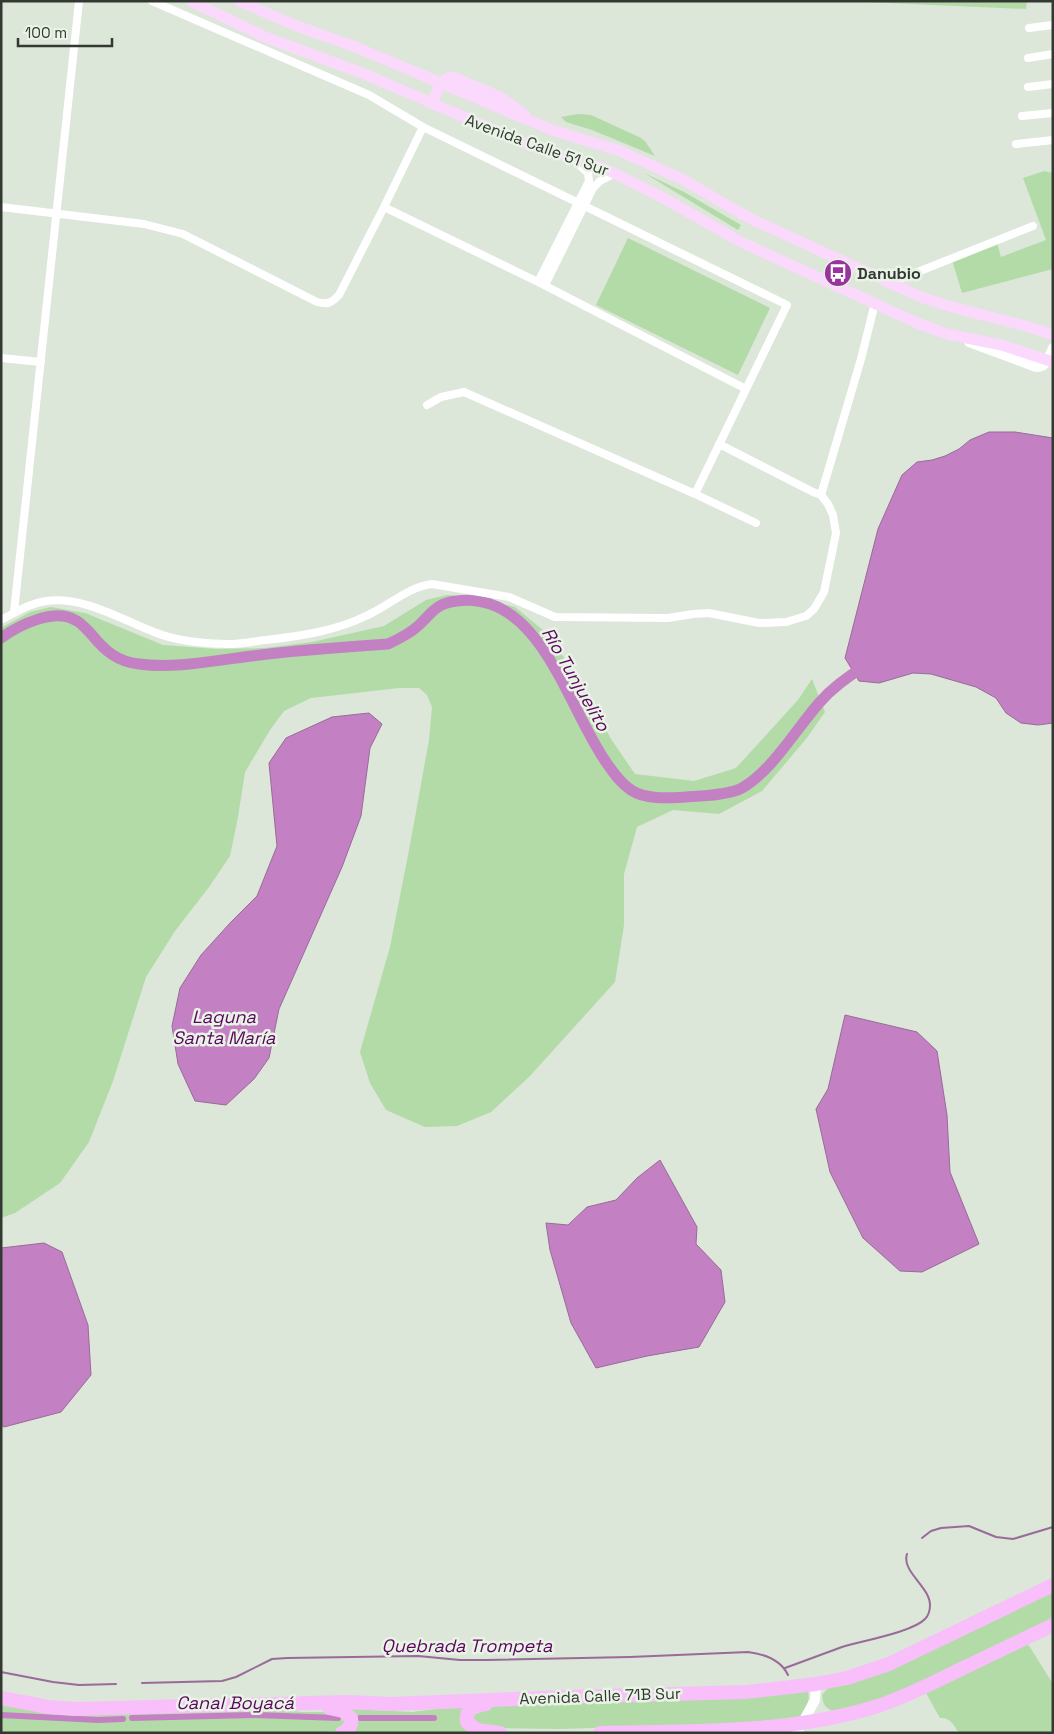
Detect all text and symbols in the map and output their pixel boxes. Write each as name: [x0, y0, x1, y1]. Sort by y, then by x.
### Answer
scale bar: [18, 15, 111, 47]
text: 100 m: [25, 23, 67, 42]
street label: Avenida Calle 51 Sur: [462, 109, 612, 181]
bus stop icon: Danubio: [823, 258, 853, 288]
place label: Danubio: [857, 263, 921, 284]
water label: Río Tunjuelito: [537, 623, 615, 736]
water label: Laguna Santa María: [173, 1005, 276, 1049]
water label: Quebrada Trompeta: [382, 1634, 553, 1657]
street label: Avenida Calle 71B Sur: [519, 1683, 681, 1709]
water label: Canal Boyacá: [176, 1691, 294, 1714]

